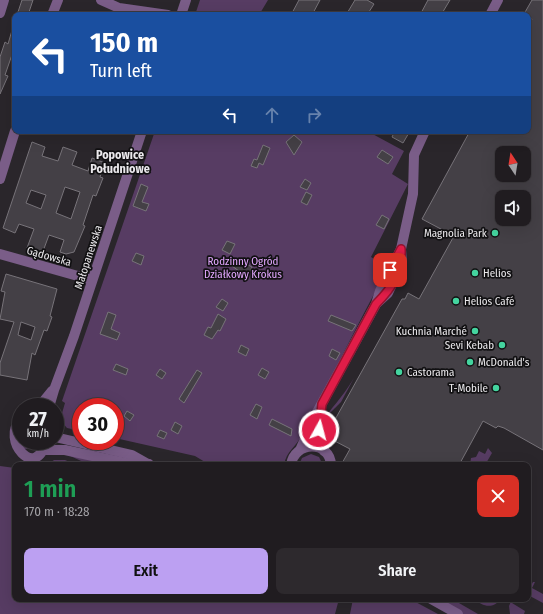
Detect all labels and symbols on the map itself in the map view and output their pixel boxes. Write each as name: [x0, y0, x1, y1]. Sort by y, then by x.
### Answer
north arrow: [495, 146, 531, 182]
district label: Popowice Południowe: [90, 148, 150, 176]
street label: Małopanewska: [72, 223, 105, 291]
place label: Magnolia Park: [424, 227, 488, 240]
marker: Magnolia Park: [490, 228, 500, 238]
street label: Gądowska: [25, 244, 73, 269]
pin: [373, 253, 407, 287]
park label: Rodzinny Ogród Działkowy Krokus: [204, 255, 282, 281]
place label: Helios: [483, 267, 512, 280]
marker: Helios: [470, 268, 480, 278]
place label: Helios Café: [464, 295, 514, 308]
marker: Helios Café: [451, 296, 461, 306]
place label: Kuchnia Marché: [396, 325, 467, 338]
marker: Kuchnia Marché: [470, 326, 480, 336]
place label: Sevi Kebab: [445, 339, 494, 352]
marker: Sevi Kebab: [497, 340, 507, 350]
place label: McDonald's: [478, 356, 530, 369]
marker: McDonald's: [465, 357, 475, 367]
place label: Castorama: [407, 366, 454, 379]
marker: Castorama: [394, 367, 404, 377]
place label: T-Mobile: [449, 382, 488, 395]
marker: T-Mobile: [491, 383, 501, 393]
speed limit sign: 30: [72, 398, 124, 450]
position arrow: [298, 409, 340, 451]

